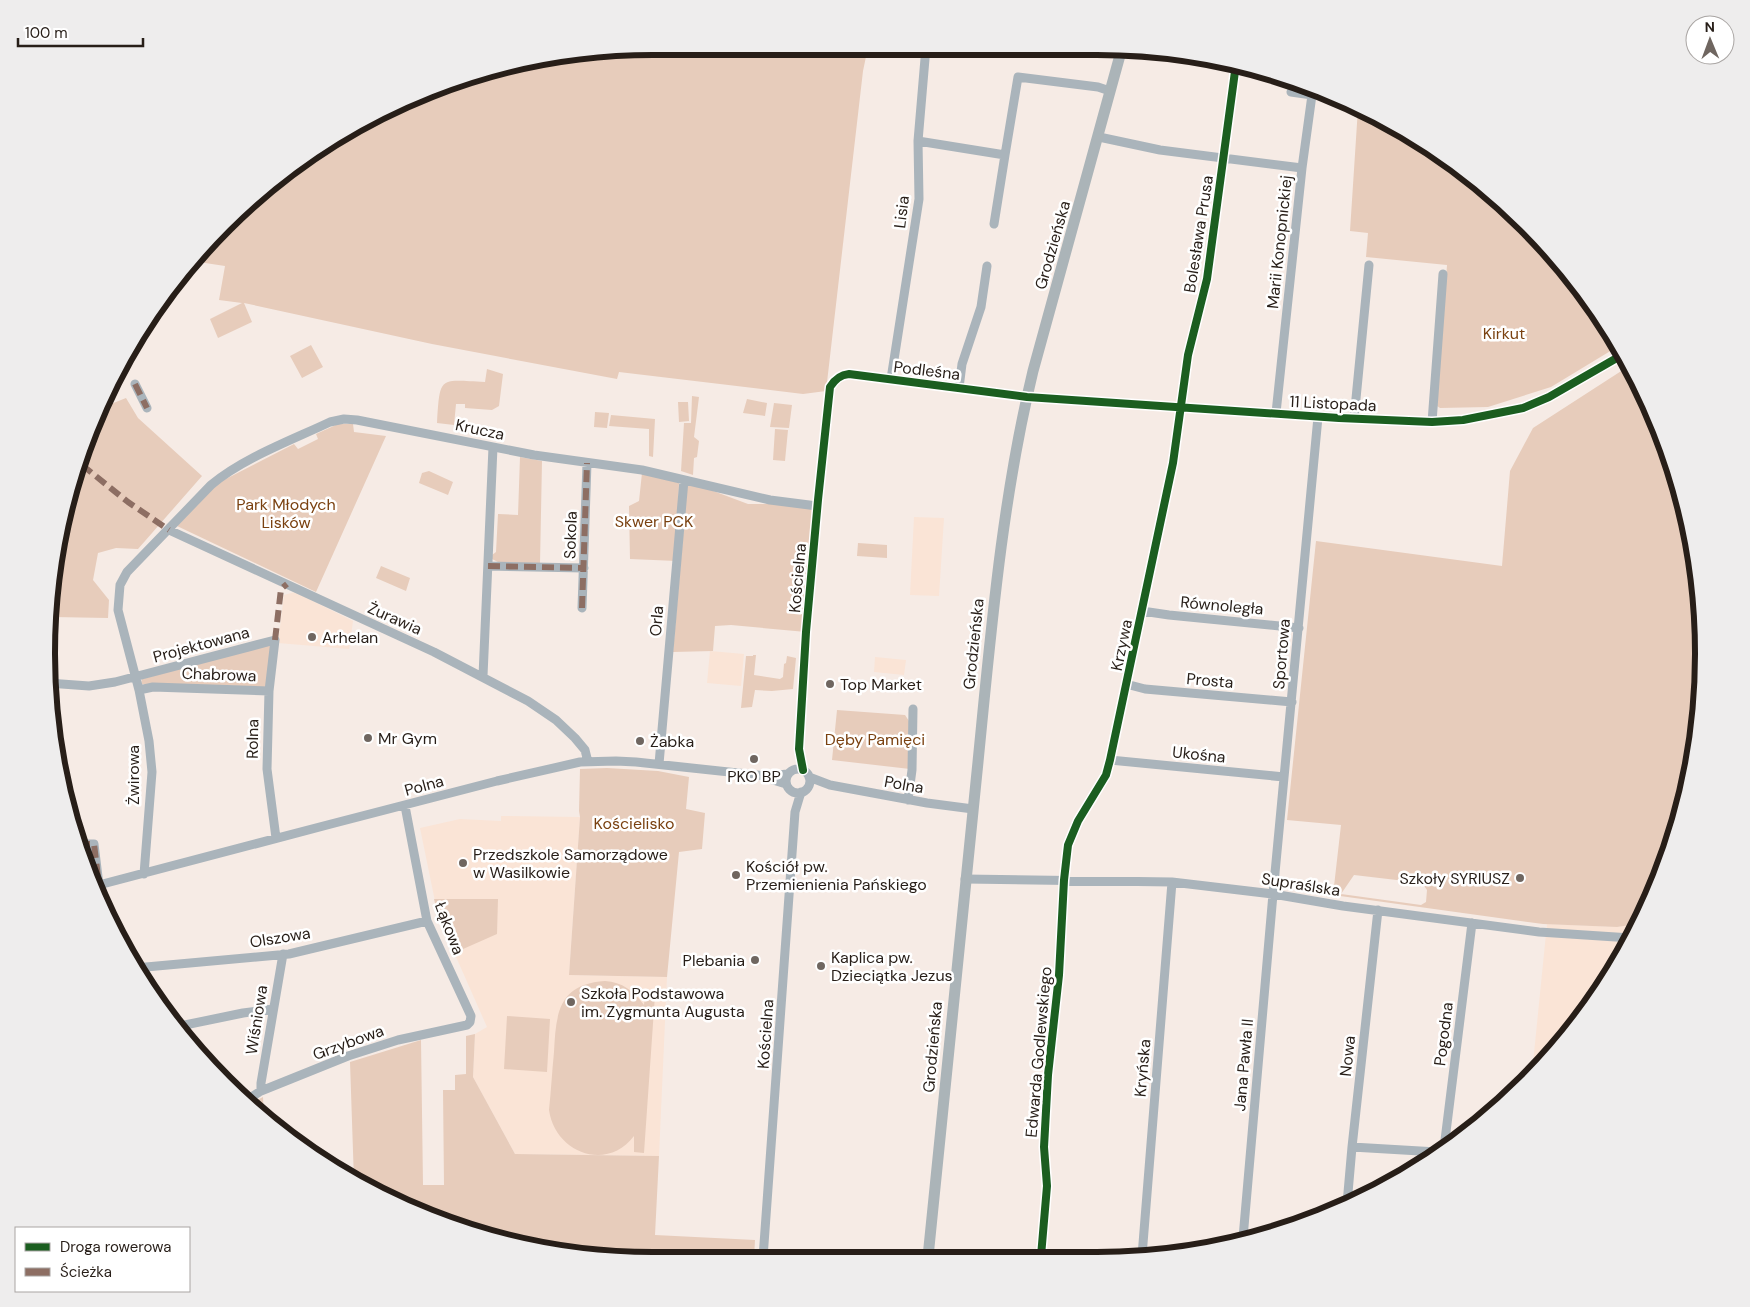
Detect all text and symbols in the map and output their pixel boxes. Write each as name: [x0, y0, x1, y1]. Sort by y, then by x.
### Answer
scale bar: [18, 15, 142, 47]
north arrow: [1685, 15, 1735, 65]
text: N: [1705, 18, 1715, 36]
text: 100 m: [25, 23, 68, 43]
street label: Bolesława Prusa: [1179, 174, 1218, 294]
street label: Marii Konopnickiej: [1262, 174, 1297, 310]
street label: Lisia: [889, 194, 914, 230]
street label: Grodzieńska: [1030, 198, 1075, 292]
park label: Kirkut: [1483, 323, 1525, 344]
street label: Podleśna: [892, 356, 961, 385]
street label: 11 Listopada: [1289, 391, 1377, 416]
street label: Krucza: [453, 414, 506, 445]
park label: Park Młodych Lisków: [236, 494, 336, 533]
street label: Sokola: [559, 511, 582, 559]
park label: Skwer PCK: [615, 511, 693, 532]
street label: Kościelna: [784, 542, 811, 614]
street label: Równoległa: [1180, 591, 1264, 620]
street label: Żurawia: [364, 597, 425, 640]
street label: Grodzieńska: [958, 597, 989, 691]
street label: Orla: [645, 605, 668, 637]
street label: Krzywa: [1106, 617, 1137, 673]
street label: Sportowa: [1268, 618, 1295, 690]
street label: Projektowana: [151, 622, 252, 667]
place label: Arhelan: [322, 627, 378, 648]
marker: Arhelan: [306, 631, 318, 643]
street label: Chabrowa: [181, 663, 257, 686]
street label: Prosta: [1186, 668, 1234, 693]
place label: Top Market: [840, 674, 922, 695]
marker: Top Market: [824, 678, 836, 690]
street label: Rolna: [242, 719, 263, 759]
place label: Mr Gym: [378, 728, 437, 749]
park label: Dęby Pamięci: [825, 729, 925, 750]
place label: Żabka: [650, 731, 694, 752]
marker: Mr Gym: [362, 732, 374, 744]
marker: Żabka: [634, 735, 646, 747]
street label: Ukośna: [1171, 741, 1227, 768]
street label: Żwirowa: [123, 745, 144, 805]
marker: PKO BP: [748, 753, 760, 765]
place label: PKO BP: [727, 766, 781, 787]
street label: Polna: [402, 770, 446, 801]
street label: Polna: [883, 771, 925, 798]
park label: Kościelisko: [594, 813, 674, 834]
place label: Przedszkole Samorządowe w Wasilkowie: [473, 844, 668, 883]
place label: Kościół pw. Przemienienia Pańskiego: [746, 856, 927, 895]
marker: Przedszkole Samorządowe w Wasilkowie: [457, 857, 469, 869]
street label: Supraślska: [1260, 868, 1342, 901]
place label: Szkoły SYRIUSZ: [1400, 868, 1510, 889]
marker: Kościół pw. Przemienienia Pańskiego: [730, 869, 742, 881]
marker: Szkoły SYRIUSZ: [1514, 872, 1526, 884]
street label: Łąkowa: [430, 899, 469, 958]
street label: Olszowa: [248, 922, 312, 953]
place label: Kaplica pw. Dzieciątka Jezus: [831, 947, 953, 986]
place label: Plebania: [683, 950, 745, 971]
marker: Plebania: [749, 954, 761, 966]
marker: Kaplica pw. Dzieciątka Jezus: [815, 960, 827, 972]
street label: Edwarda Godlewskiego: [1021, 966, 1056, 1138]
place label: Szkoła Podstawowa im. Zygmunta Augusta: [581, 983, 745, 1022]
street label: Wiśniowa: [241, 984, 272, 1056]
marker: Szkoła Podstawowa im. Zygmunta Augusta: [565, 996, 577, 1008]
street label: Kościelna: [753, 998, 778, 1070]
street label: Grodzieńska: [918, 1001, 947, 1094]
street label: Pogodna: [1429, 1001, 1458, 1067]
street label: Jana Pawła II: [1229, 1018, 1258, 1112]
street label: Grzybowa: [310, 1020, 387, 1065]
street label: Nowa: [1335, 1035, 1360, 1077]
street label: Kryńska: [1130, 1038, 1155, 1098]
legend: [15, 1227, 190, 1292]
text: Droga rowerowa: [60, 1237, 171, 1257]
text: Ścieżka: [60, 1262, 112, 1282]

